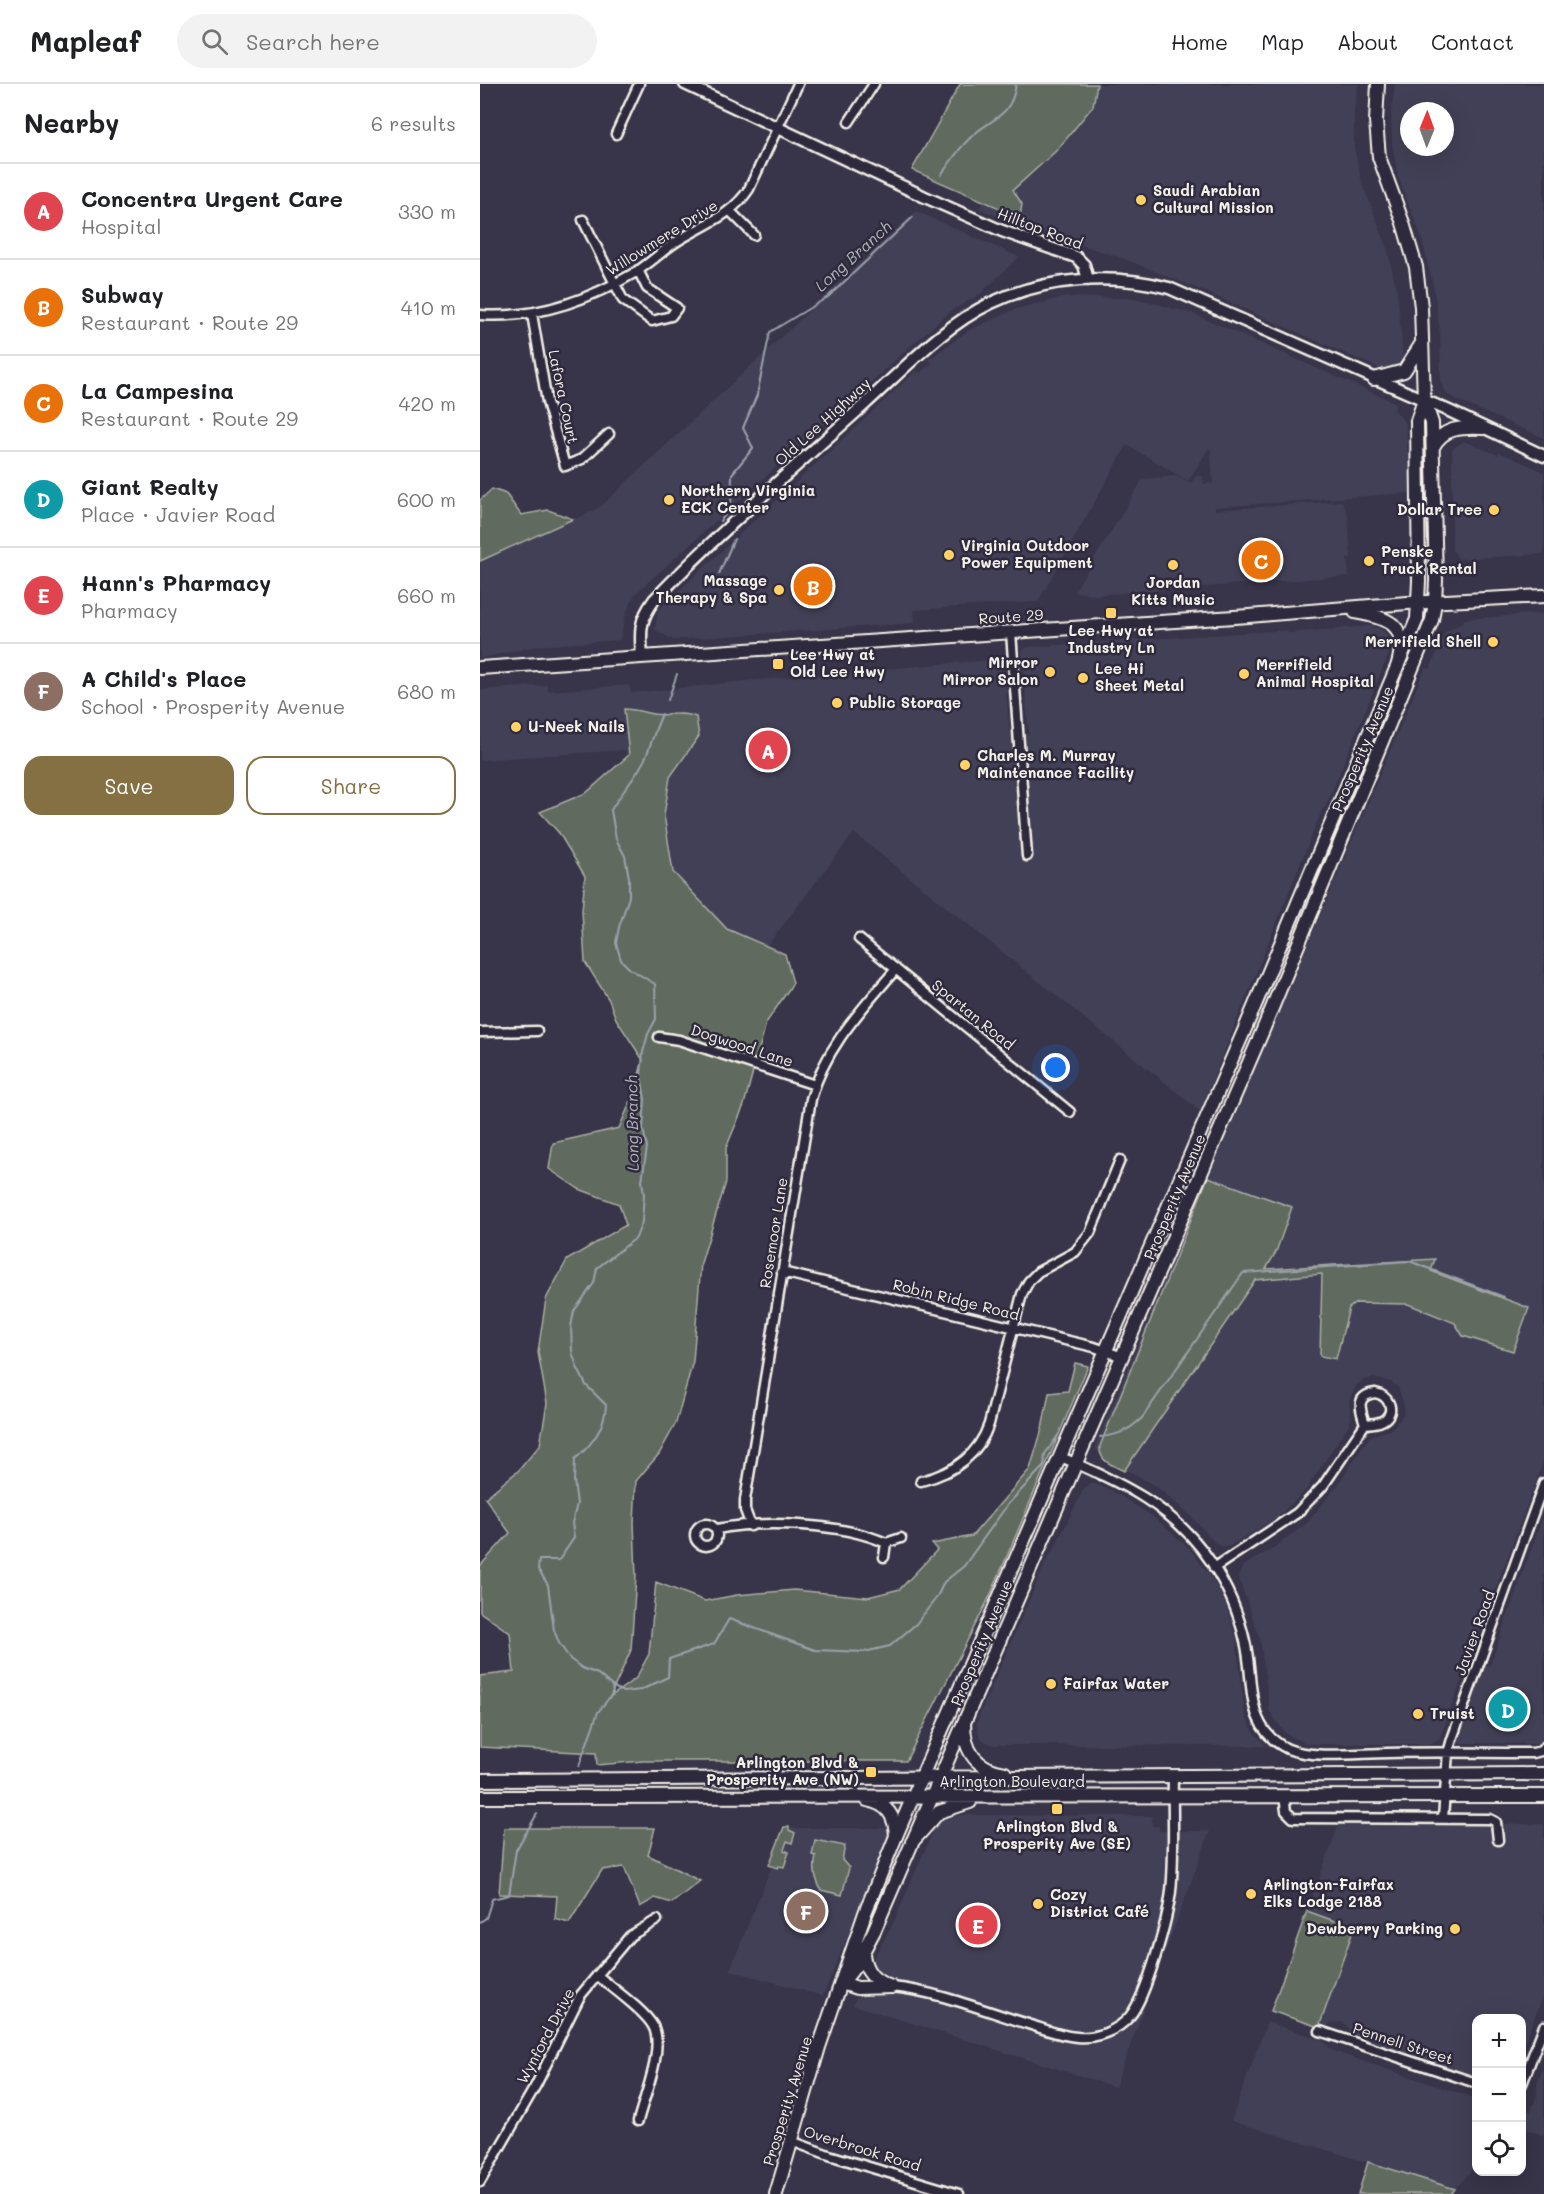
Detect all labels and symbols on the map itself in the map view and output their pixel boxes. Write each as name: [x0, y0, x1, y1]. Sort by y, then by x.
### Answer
north arrow: [1400, 102, 1454, 156]
place label: Saudi Arabian Cultural Mission: [1153, 180, 1274, 217]
marker: Saudi Arabian Cultural Mission: [1134, 193, 1148, 207]
street label: Willowmere Drive: [602, 195, 721, 280]
street label: Hilltop Road: [995, 203, 1086, 253]
water label: Long Branch: [810, 216, 896, 296]
street label: Lafora Court: [544, 348, 584, 446]
street label: Old Lee Highway: [770, 373, 875, 470]
place label: Northern Virginia ECK Center: [681, 480, 815, 517]
marker: Northern Virginia ECK Center: [662, 493, 676, 507]
place label: Dollar Tree: [1397, 499, 1482, 519]
marker: Dollar Tree: [1487, 503, 1501, 517]
place label: Virginia Outdoor Power Equipment: [961, 535, 1093, 572]
pin: C: [1242, 538, 1280, 582]
place label: Penske Truck Rental: [1381, 541, 1477, 578]
marker: Virginia Outdoor Power Equipment: [942, 548, 956, 562]
marker: Penske Truck Rental: [1362, 554, 1376, 568]
marker: Jordan Kitts Music: [1166, 558, 1180, 572]
pin: B: [794, 564, 832, 608]
place label: Massage Therapy & Spa: [656, 570, 767, 607]
place label: Jordan Kitts Music: [1131, 572, 1215, 609]
marker: Massage Therapy & Spa: [772, 583, 786, 597]
street label: Route 29: [978, 604, 1044, 628]
marker: Lee Hwy at Industry Ln: [1104, 606, 1118, 620]
place label: Lee Hwy at Industry Ln: [1067, 620, 1155, 657]
place label: Merrifield Shell: [1365, 631, 1481, 651]
marker: Merrifield Shell: [1486, 635, 1500, 649]
place label: Lee Hwy at Old Lee Hwy: [790, 644, 885, 681]
place label: Mirror Mirror Salon: [942, 652, 1038, 689]
place label: Merrifield Animal Hospital: [1256, 654, 1374, 691]
marker: Lee Hwy at Old Lee Hwy: [771, 657, 785, 671]
place label: Lee Hi Sheet Metal: [1095, 658, 1184, 695]
marker: Mirror Mirror Salon: [1043, 665, 1057, 679]
marker: Merrifield Animal Hospital: [1237, 667, 1251, 681]
marker: Lee Hi Sheet Metal: [1076, 671, 1090, 685]
street label: Prosperity Avenue: [1327, 683, 1398, 814]
place label: Public Storage: [849, 692, 961, 712]
marker: Public Storage: [830, 696, 844, 710]
place label: U-Neek Nails: [528, 716, 625, 736]
marker: U-Neek Nails: [509, 720, 523, 734]
pin: A: [748, 728, 788, 772]
place label: Charles M. Murray Maintenance Facility: [977, 745, 1134, 782]
marker: Charles M. Murray Maintenance Facility: [958, 758, 972, 772]
street label: Spartan Road: [928, 975, 1019, 1054]
street label: Dogwood Lane: [689, 1019, 796, 1071]
your location: [1041, 1053, 1070, 1082]
water label: Long Branch: [620, 1075, 643, 1171]
street label: Prosperity Avenue: [1139, 1131, 1210, 1262]
street label: Rosemoor Lane: [754, 1176, 792, 1290]
street label: Robin Ridge Road: [891, 1274, 1022, 1324]
street label: Prosperity Avenue: [946, 1577, 1017, 1708]
street label: Javier Road: [1449, 1587, 1499, 1678]
place label: Fairfax Water: [1063, 1673, 1169, 1693]
marker: Fairfax Water: [1044, 1677, 1058, 1691]
pin: D: [1488, 1686, 1528, 1732]
place label: Truist: [1430, 1703, 1475, 1723]
marker: Truist: [1411, 1707, 1425, 1721]
place label: Arlington Blvd & Prosperity Ave (NW): [706, 1752, 859, 1789]
marker: Arlington Blvd & Prosperity Ave (NW): [864, 1765, 878, 1779]
street label: Arlington Boulevard: [939, 1771, 1085, 1791]
marker: Arlington Blvd & Prosperity Ave (SE): [1050, 1802, 1064, 1816]
place label: Arlington Blvd & Prosperity Ave (SE): [983, 1816, 1131, 1853]
place label: Arlington-Fairfax Elks Lodge 2188: [1263, 1874, 1394, 1911]
place label: Cozy District Café: [1050, 1884, 1149, 1921]
marker: Arlington-Fairfax Elks Lodge 2188: [1244, 1887, 1258, 1901]
pin: F: [786, 1888, 826, 1934]
marker: Cozy District Café: [1031, 1897, 1045, 1911]
pin: E: [958, 1902, 998, 1948]
place label: Dewberry Parking: [1306, 1918, 1443, 1938]
marker: Dewberry Parking: [1448, 1922, 1462, 1936]
street label: Wynford Drive: [512, 1984, 579, 2087]
street label: Pennell Street: [1351, 2017, 1456, 2069]
street label: Prosperity Avenue: [758, 2033, 816, 2168]
street label: Overbrook Road: [801, 2121, 923, 2175]

